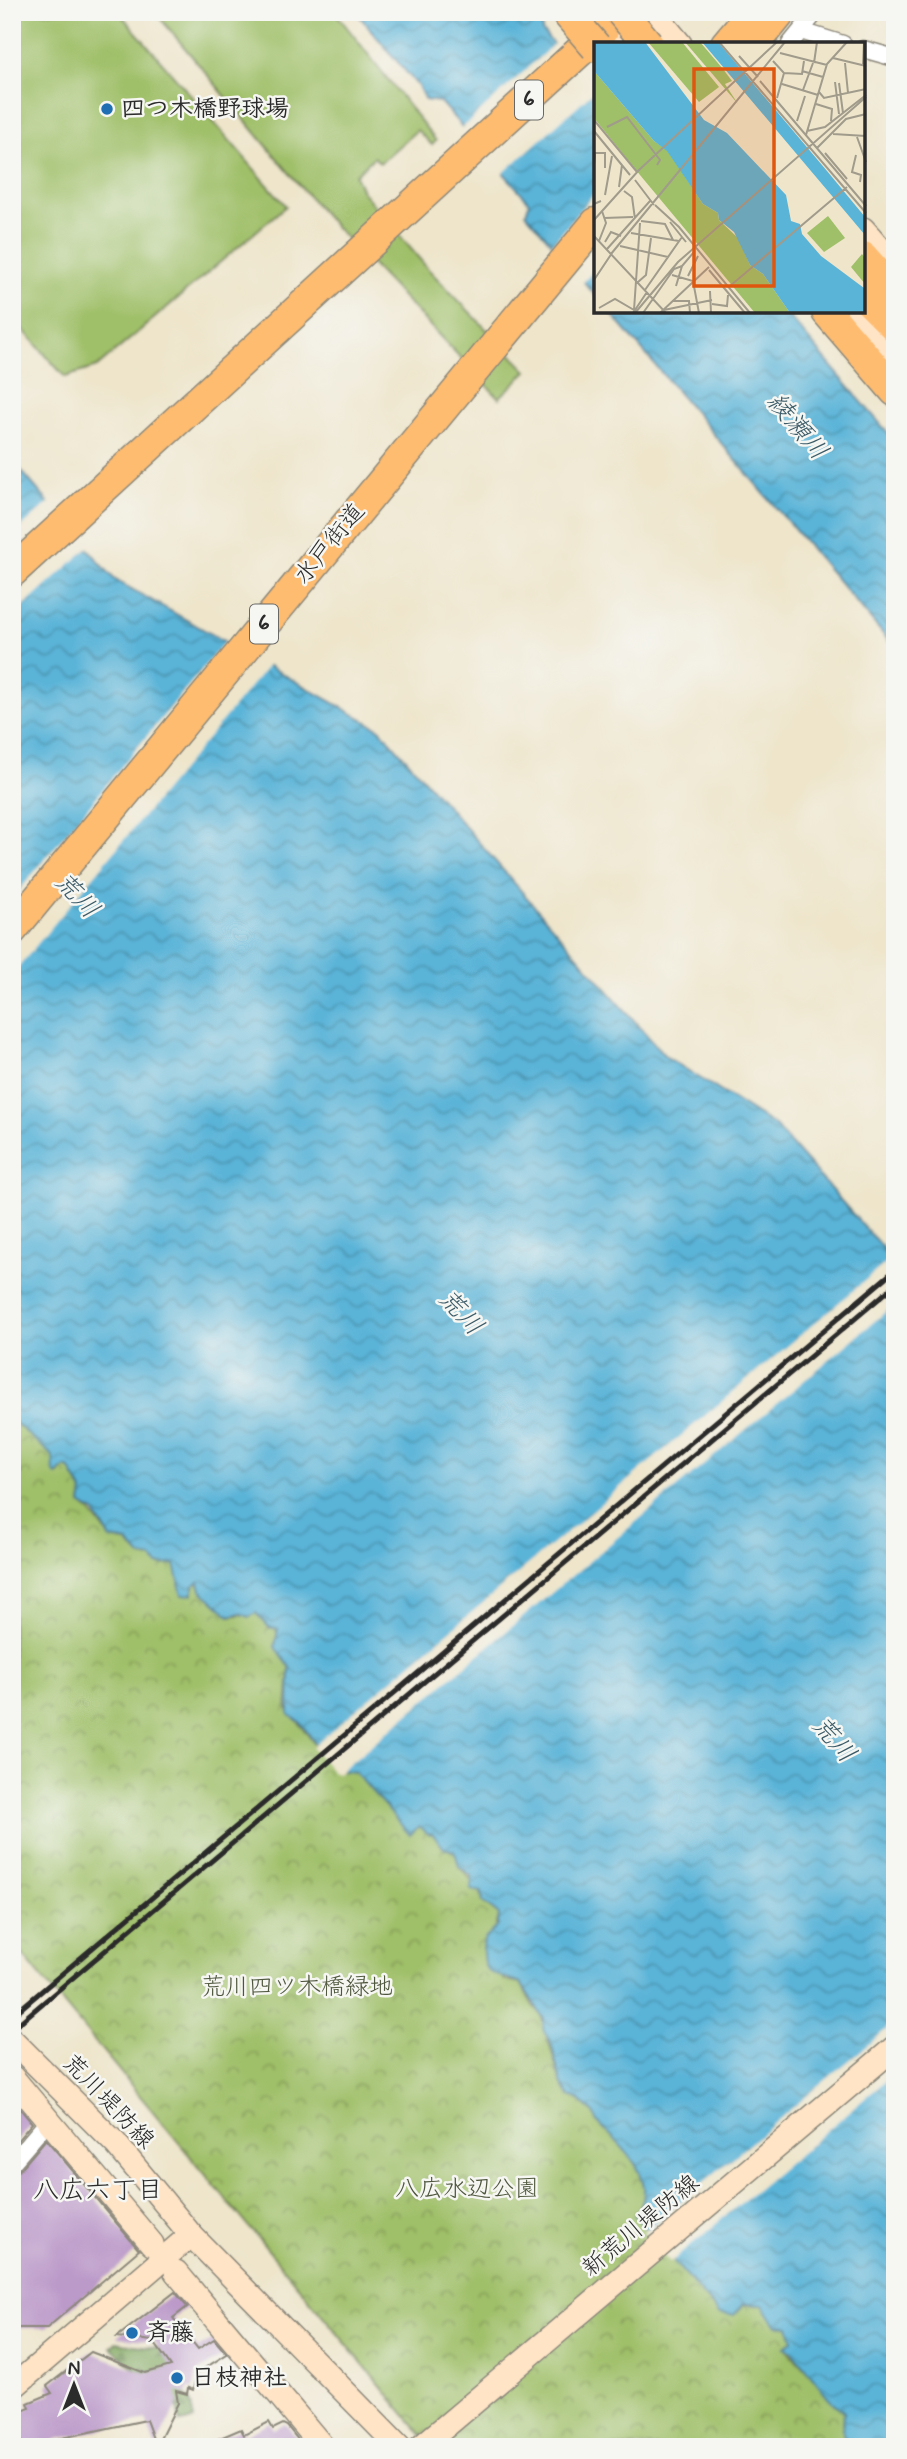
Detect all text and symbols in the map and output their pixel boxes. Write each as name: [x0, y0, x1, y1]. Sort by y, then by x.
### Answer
inset map: [594, 42, 865, 313]
road number: 6: [515, 80, 543, 120]
place label: 四つ木橋野球場: [121, 94, 289, 125]
marker: 四つ木橋野球場: [99, 101, 115, 117]
water label: 綾瀬川: [759, 386, 835, 468]
street label: 水戸街道: [288, 497, 372, 591]
road number: 6: [250, 604, 278, 644]
water label: 荒川: [46, 865, 106, 927]
water label: 荒川: [430, 1282, 490, 1344]
water label: 荒川: [803, 1709, 863, 1771]
park label: 荒川四ツ木橋緑地: [201, 1972, 393, 2003]
street label: 荒川堤防線: [55, 2048, 161, 2156]
street label: 新荒川堤防線: [576, 2168, 706, 2284]
district label: 八広六丁目: [33, 2174, 163, 2208]
park label: 八広水辺公園: [395, 2174, 539, 2205]
place label: 斉藤: [146, 2318, 194, 2349]
marker: 斉藤: [124, 2325, 140, 2341]
north arrow: [38, 2350, 108, 2420]
text: N: [68, 2357, 80, 2382]
place label: 日枝神社: [191, 2363, 287, 2394]
marker: 日枝神社: [169, 2370, 185, 2386]

